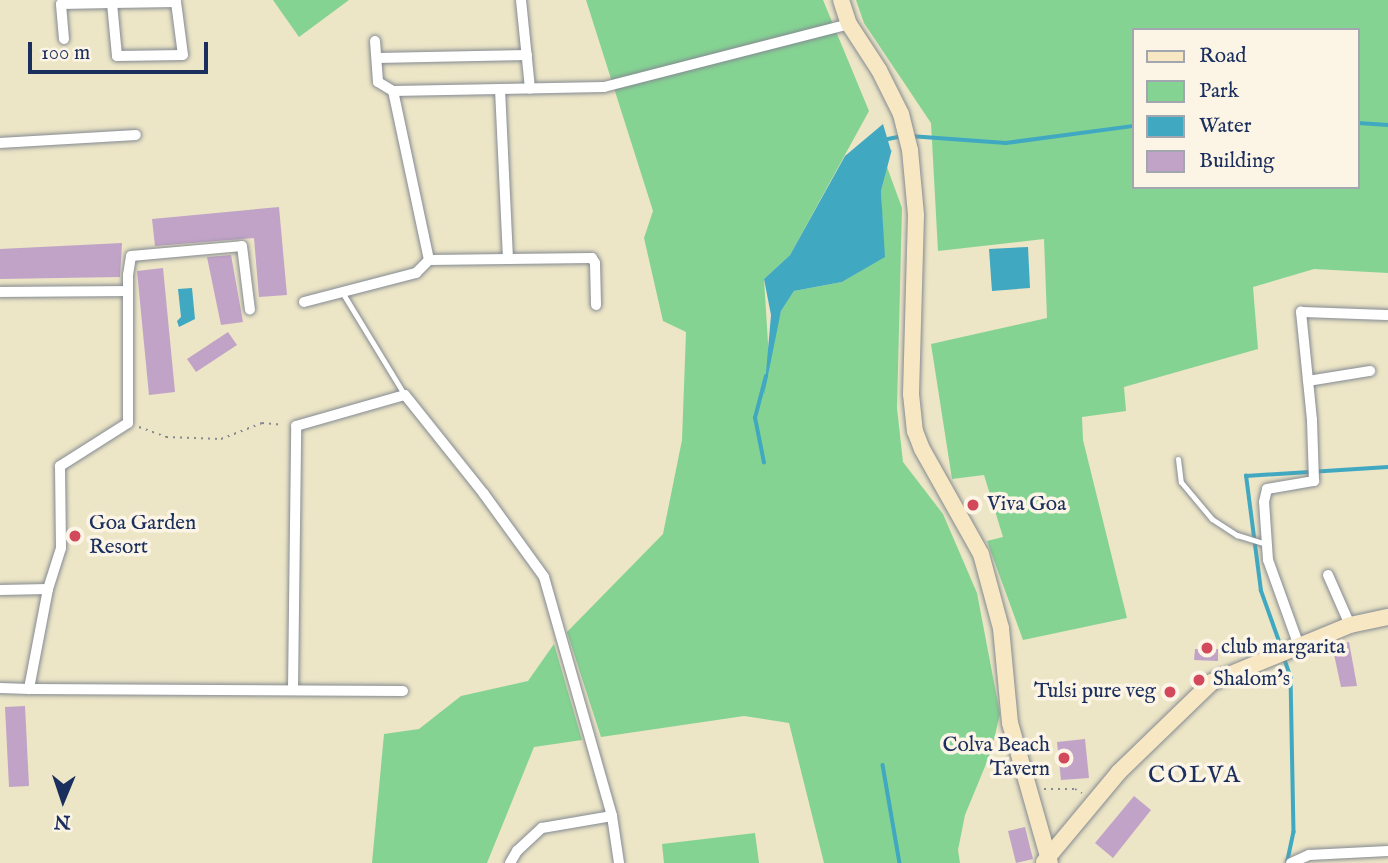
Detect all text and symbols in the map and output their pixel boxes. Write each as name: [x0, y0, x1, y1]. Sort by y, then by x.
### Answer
scale bar: [32, 28, 212, 72]
legend: [1132, 28, 1360, 189]
text: 100 m: [41, 40, 90, 67]
text: Road: [1199, 43, 1246, 70]
text: Park: [1199, 78, 1239, 105]
text: Water: [1199, 113, 1251, 140]
text: Building: [1199, 148, 1274, 175]
place label: Viva Goa: [987, 492, 1066, 518]
marker: Viva Goa: [965, 497, 981, 513]
place label: Goa Garden Resort: [89, 511, 196, 561]
marker: Goa Garden Resort: [67, 528, 83, 544]
place label: club margarita: [1221, 635, 1345, 661]
marker: club margarita: [1199, 640, 1215, 656]
place label: Shalom's: [1213, 667, 1290, 693]
marker: Shalom's: [1191, 672, 1207, 688]
place label: Tulsi pure veg: [1034, 679, 1156, 705]
marker: Tulsi pure veg: [1162, 684, 1178, 700]
place label: Colva Beach Tavern: [943, 733, 1050, 783]
marker: Colva Beach Tavern: [1056, 750, 1072, 766]
district label: COLVA: [1149, 762, 1241, 790]
north arrow: [28, 765, 98, 835]
text: N: [54, 809, 71, 833]

